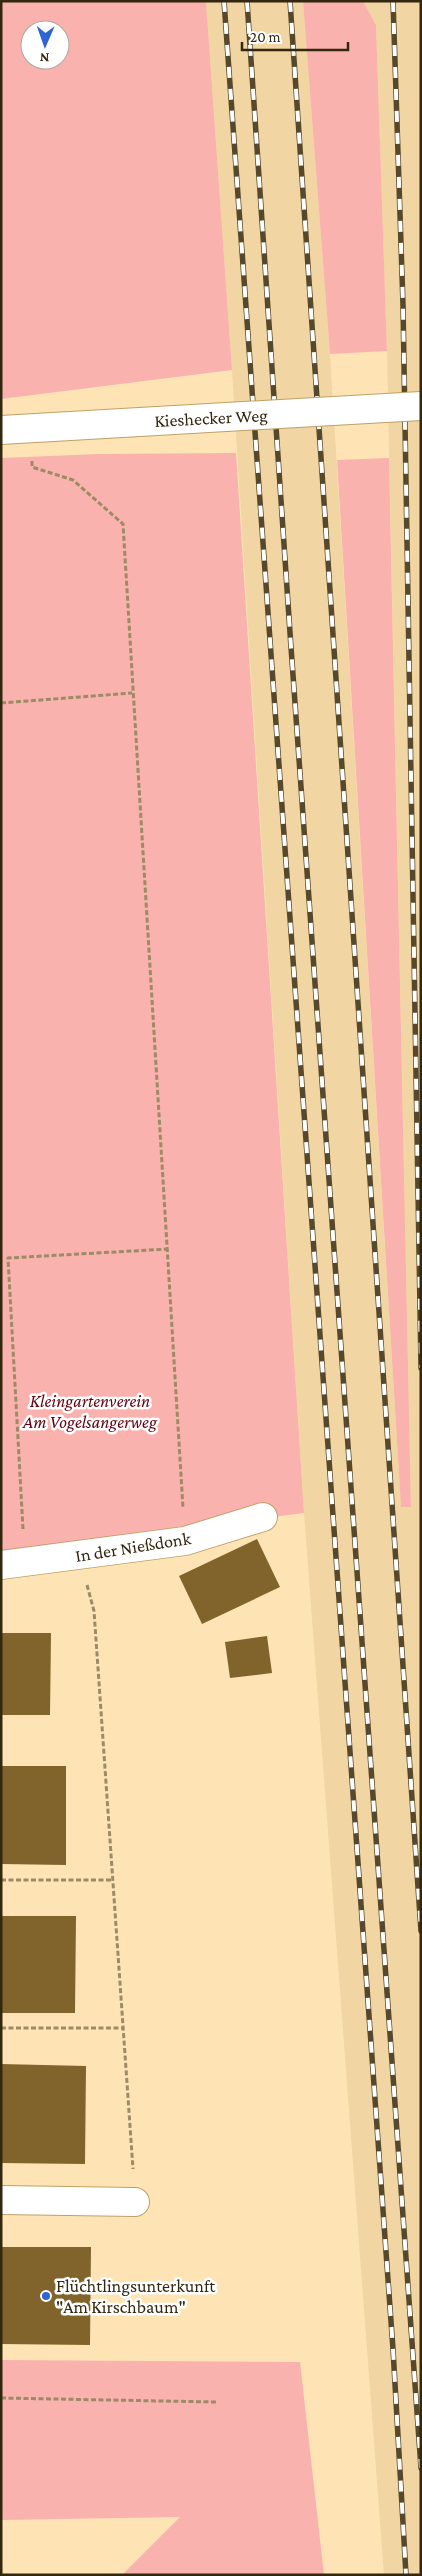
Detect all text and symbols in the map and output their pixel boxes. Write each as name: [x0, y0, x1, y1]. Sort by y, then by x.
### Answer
north arrow: [20, 20, 70, 70]
scale bar: [242, 20, 348, 52]
text: 20 m: [250, 29, 281, 45]
text: N: [39, 50, 50, 66]
street label: Kieshecker Weg: [154, 405, 268, 431]
park label: Kleingartenverein Am Vogelsangerweg: [22, 1391, 158, 1432]
street label: In der Nießdonk: [74, 1528, 193, 1566]
place label: Flüchtlingsunterkunft "Am Kirschbaum": [56, 2276, 216, 2317]
marker: Flüchtlingsunterkunft "Am Kirschbaum": [40, 2290, 52, 2302]

